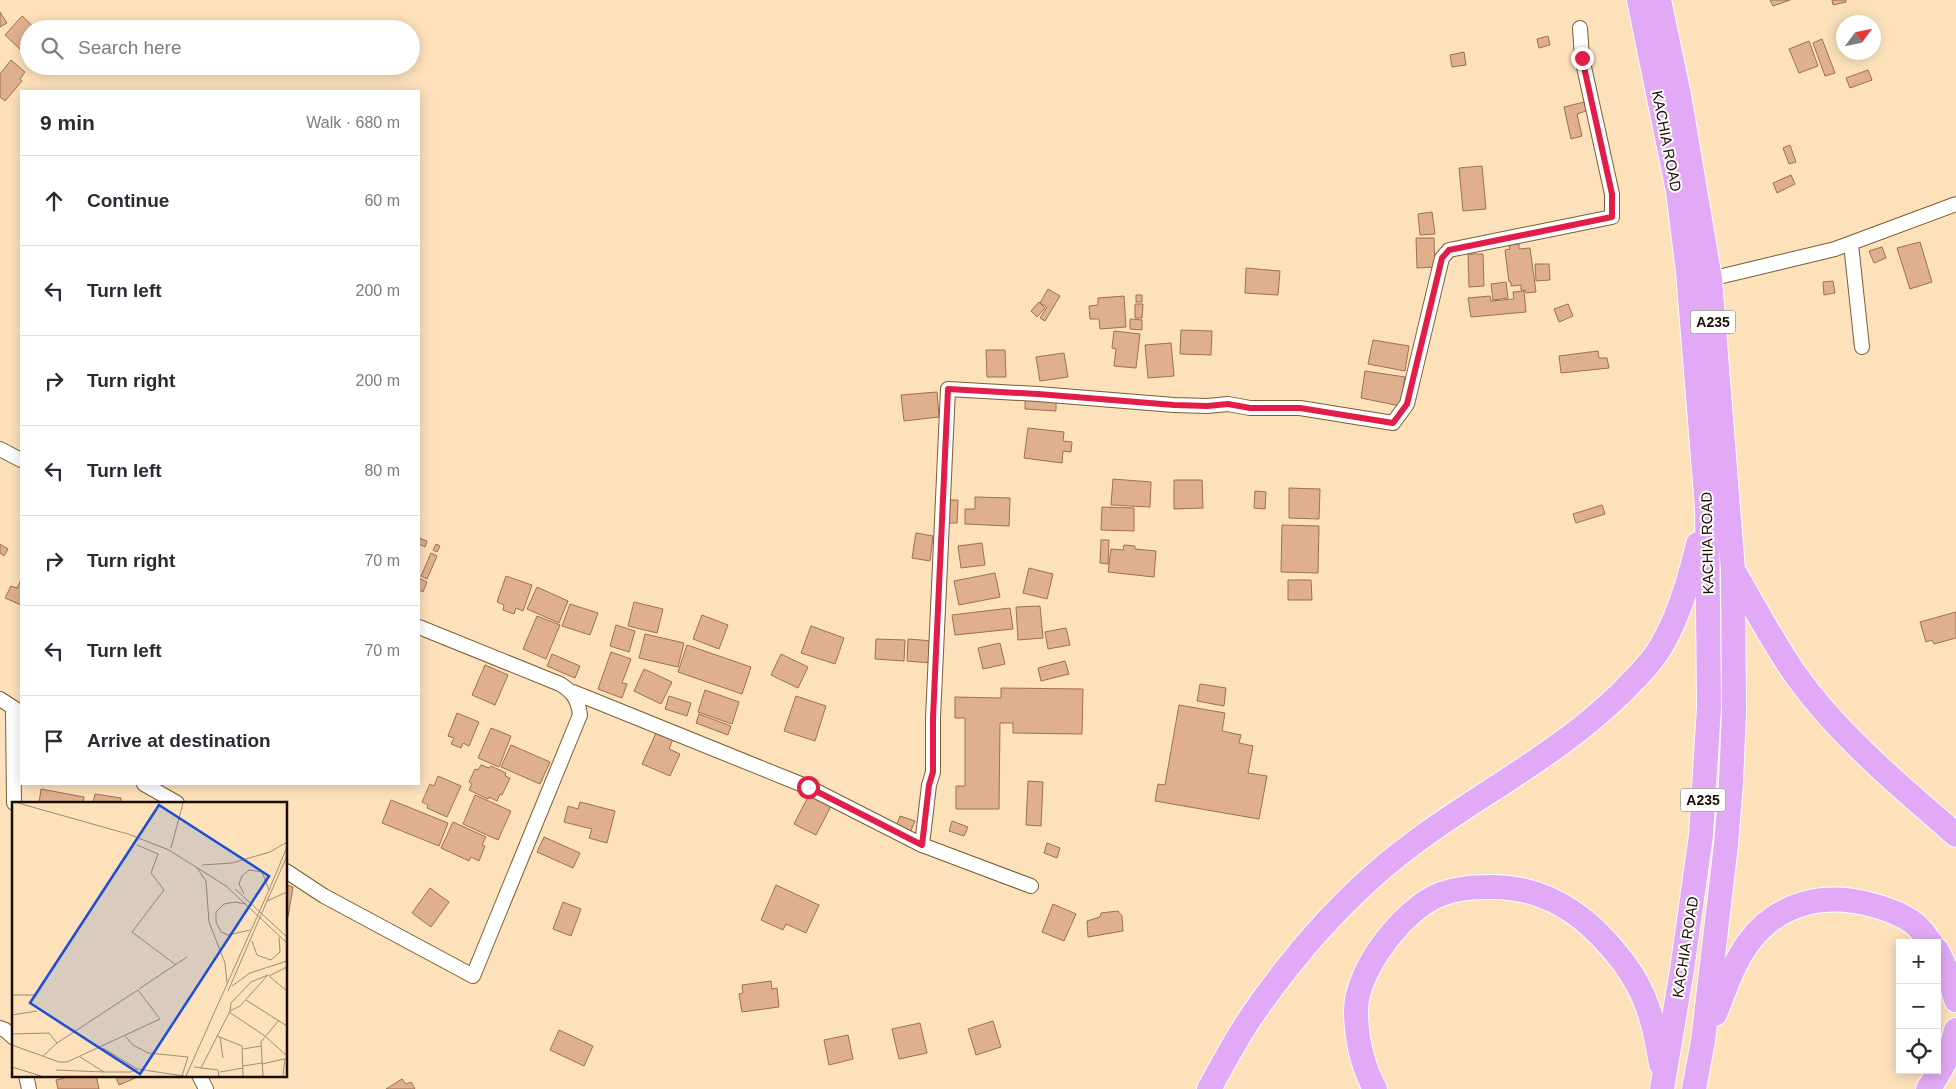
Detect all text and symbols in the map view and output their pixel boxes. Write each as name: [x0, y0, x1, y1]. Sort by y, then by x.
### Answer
north arrow: [1836, 15, 1881, 60]
search box: [20, 20, 420, 75]
icon: search: [38, 34, 66, 62]
text: Search here: [78, 37, 182, 58]
route end: [1571, 47, 1594, 70]
street label: KACHIA ROAD: [1649, 89, 1685, 193]
text: 9 min: [40, 111, 95, 134]
text: Walk · 680 m: [306, 114, 400, 131]
icon: ahead: [40, 187, 68, 215]
text: Continue: [87, 190, 169, 211]
text: 60 m: [364, 192, 400, 209]
icon: left: [40, 277, 68, 305]
text: Turn left: [87, 280, 162, 301]
text: 200 m: [356, 282, 400, 299]
road number: A235: [1690, 311, 1736, 334]
icon: right: [40, 367, 68, 395]
text: Turn right: [87, 370, 175, 391]
text: 200 m: [356, 372, 400, 389]
icon: left: [40, 457, 68, 485]
text: Turn left: [87, 460, 162, 481]
text: 80 m: [364, 462, 400, 479]
street label: KACHIA ROAD: [1698, 491, 1716, 594]
icon: right: [40, 547, 68, 575]
text: Turn right: [87, 550, 175, 571]
text: 70 m: [364, 552, 400, 569]
icon: left: [40, 637, 68, 665]
text: Turn left: [87, 640, 162, 661]
text: 70 m: [364, 642, 400, 659]
icon: arrive: [40, 727, 68, 755]
text: Arrive at destination: [87, 730, 271, 751]
route start: [797, 776, 820, 799]
road number: A235: [1680, 788, 1726, 812]
inset map: [12, 802, 288, 1076]
street label: KACHIA ROAD: [1669, 895, 1701, 999]
map controls: [1896, 939, 1941, 1074]
button: +: [1896, 939, 1941, 984]
button: −: [1896, 984, 1941, 1029]
button: locate: [1896, 1029, 1941, 1074]

